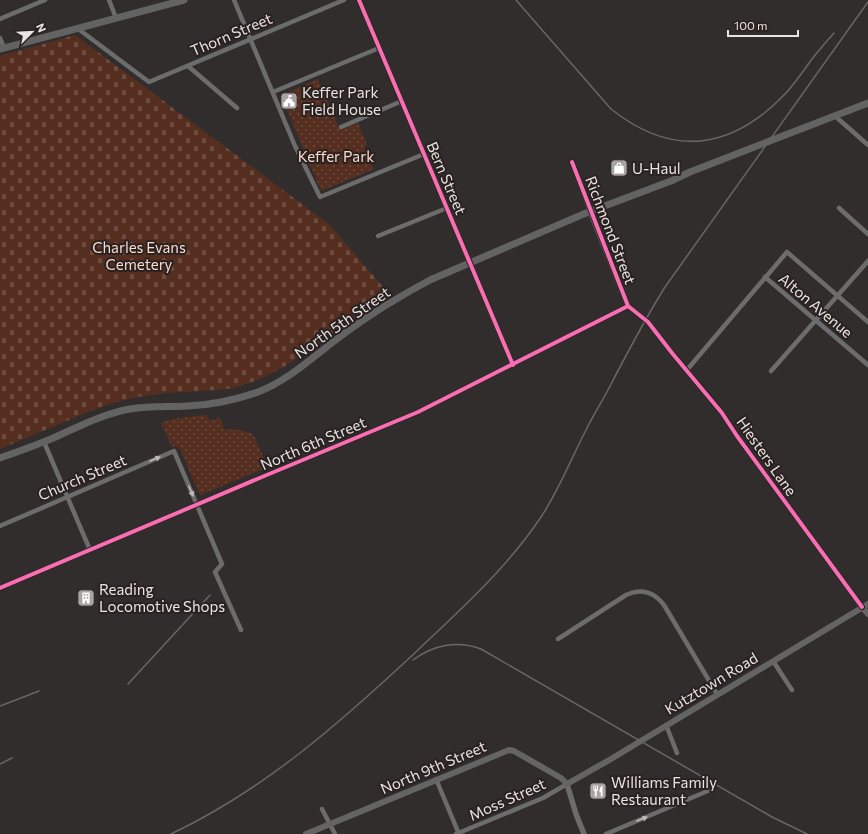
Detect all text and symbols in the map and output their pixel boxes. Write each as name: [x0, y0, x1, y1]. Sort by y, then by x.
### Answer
street label: Thorn Street: [187, 9, 275, 59]
north arrow: [12, 12, 52, 52]
scale bar: [728, 12, 798, 38]
text: 100 m: [734, 18, 768, 32]
text: N: [34, 21, 49, 34]
place label: Keffer Park Field House: [302, 83, 381, 118]
public building icon: Keffer Park Field House: [279, 91, 299, 111]
street label: Bern Street: [424, 139, 470, 217]
park label: Keffer Park: [298, 147, 374, 165]
shop icon: U-Haul: [609, 158, 629, 178]
place label: U-Haul: [632, 159, 681, 177]
street label: Richmond Street: [582, 173, 640, 287]
park label: Charles Evans Cemetery: [92, 238, 186, 273]
street label: Alton Avenue: [775, 269, 857, 341]
street label: North 5th Street: [291, 282, 393, 362]
street label: North 6th Street: [257, 413, 369, 473]
street label: Hiesters Lane: [733, 413, 801, 499]
street label: Church Street: [35, 450, 129, 504]
one-way arrow: [149, 456, 161, 462]
one-way arrow: [188, 485, 194, 497]
place label: Reading Locomotive Shops: [99, 580, 225, 615]
building icon: Reading Locomotive Shops: [76, 588, 96, 608]
street label: Kutztown Road: [661, 648, 761, 718]
street label: North 9th Street: [377, 737, 489, 797]
place label: Williams Family Restaurant: [611, 773, 717, 808]
street label: Moss Street: [466, 774, 548, 824]
restaurant icon: Williams Family Restaurant: [588, 781, 608, 801]
one-way arrow: [636, 815, 648, 822]

